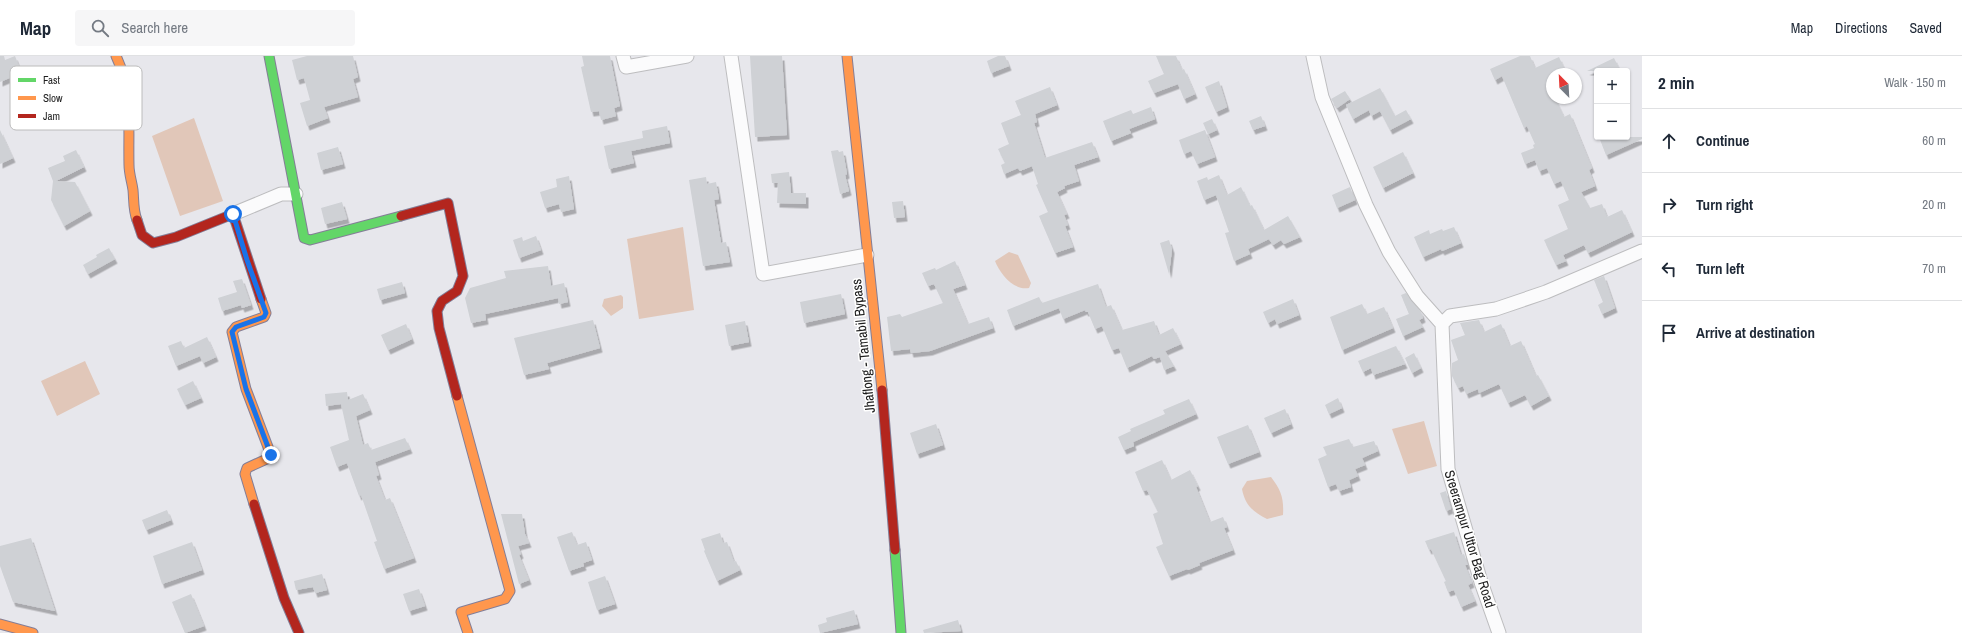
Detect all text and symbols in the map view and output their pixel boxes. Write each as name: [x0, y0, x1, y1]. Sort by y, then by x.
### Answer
search box: [75, 10, 355, 46]
text: Map: [20, 15, 51, 41]
icon: search: [89, 17, 111, 39]
text: Search here: [121, 17, 188, 38]
text: Map: [1791, 19, 1813, 37]
text: Directions: [1835, 19, 1887, 37]
text: Saved: [1909, 19, 1942, 37]
legend: [10, 66, 142, 130]
north arrow: [1546, 68, 1582, 104]
map controls: [1594, 68, 1630, 140]
button: +: [1594, 68, 1630, 104]
text: 2 min: [1658, 71, 1694, 94]
text: Fast: [43, 73, 61, 87]
text: Walk · 150 m: [1884, 74, 1946, 91]
text: Slow: [43, 91, 63, 105]
button: −: [1594, 104, 1630, 140]
text: Jam: [43, 109, 60, 123]
icon: ahead: [1658, 130, 1680, 152]
text: Continue: [1696, 130, 1749, 151]
text: 60 m: [1922, 132, 1946, 149]
icon: right: [1658, 194, 1680, 216]
text: Turn right: [1696, 194, 1753, 215]
text: 20 m: [1922, 196, 1946, 213]
route start: [224, 205, 242, 223]
icon: left: [1658, 258, 1680, 280]
text: Turn left: [1696, 258, 1744, 279]
text: 70 m: [1922, 260, 1946, 277]
street label: Jhaflong - Tamabil Bypass: [847, 278, 879, 414]
icon: arrive: [1658, 322, 1680, 344]
text: Arrive at destination: [1696, 322, 1815, 343]
route end: [262, 446, 280, 464]
street label: Sreerampur Uttor Bag Road: [1440, 468, 1500, 610]

